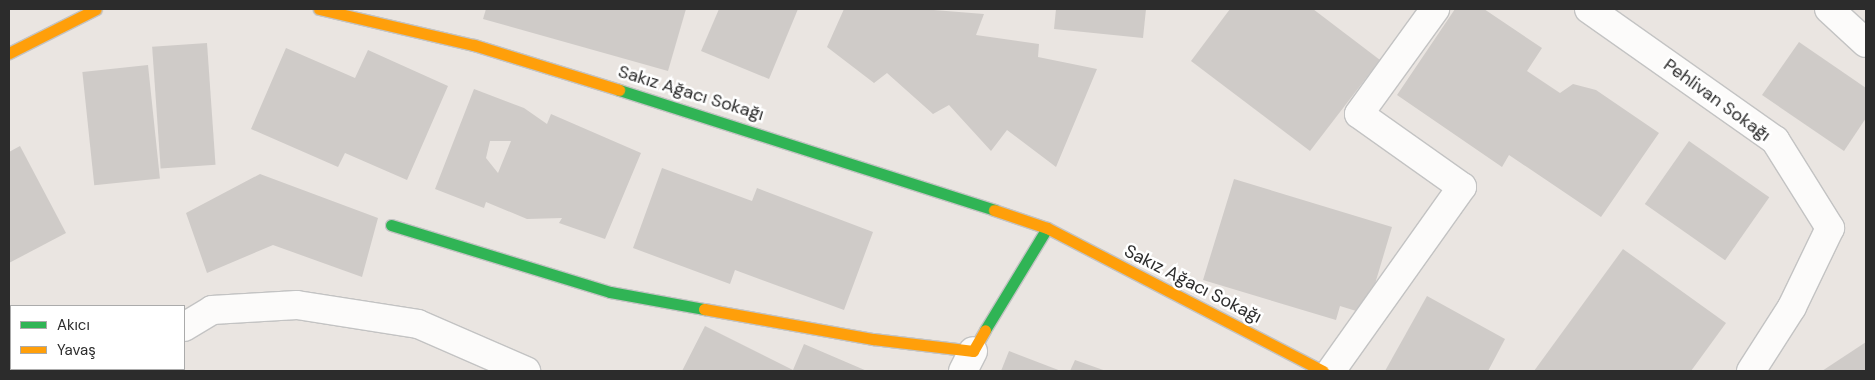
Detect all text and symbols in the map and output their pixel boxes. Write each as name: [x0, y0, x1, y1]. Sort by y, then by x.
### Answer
street label: Pehlivan Sokağı: [1659, 54, 1775, 146]
street label: Sakız Ağacı Sokağı: [616, 61, 766, 125]
street label: Sakız Ağacı Sokağı: [1121, 240, 1265, 328]
legend: [10, 305, 185, 370]
text: Akıcı: [57, 315, 90, 335]
text: Yavaş: [57, 340, 96, 360]

